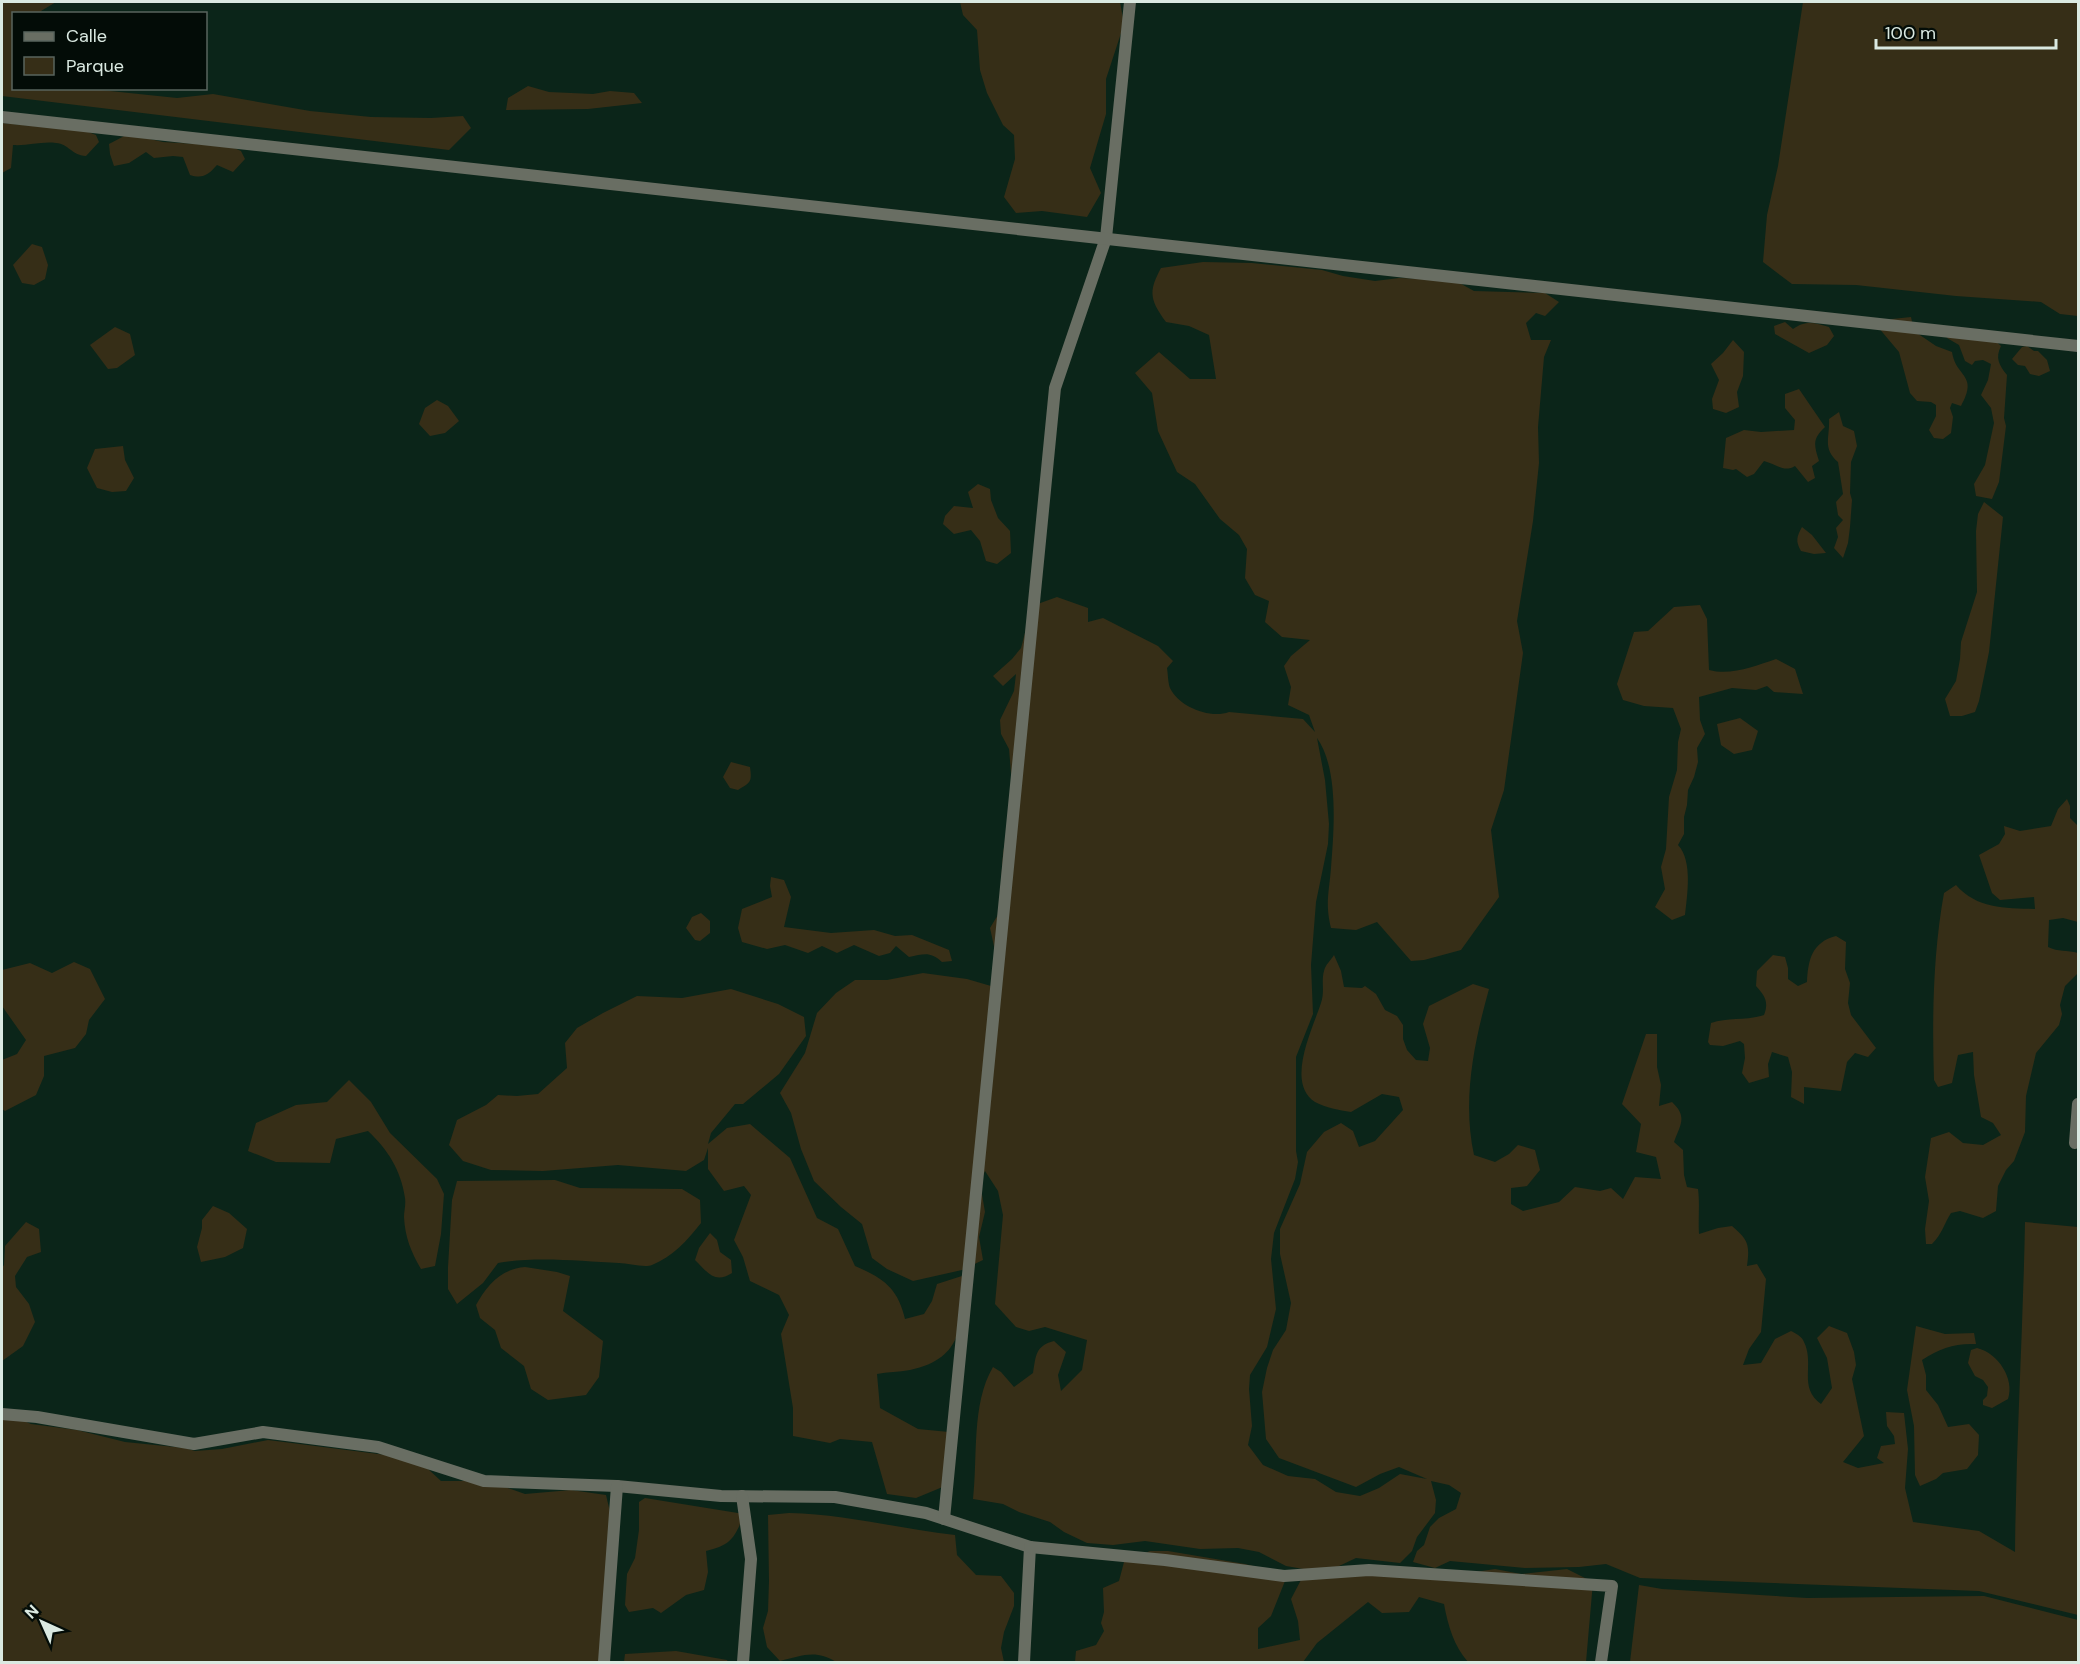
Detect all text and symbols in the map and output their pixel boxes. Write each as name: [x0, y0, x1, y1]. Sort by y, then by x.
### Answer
legend: [12, 12, 207, 90]
scale bar: [1876, 12, 2056, 50]
text: 100 m: [1885, 21, 1936, 45]
text: Calle: [66, 24, 107, 48]
text: Parque: [66, 54, 124, 78]
north arrow: [12, 1592, 72, 1652]
text: N: [20, 1600, 43, 1623]

